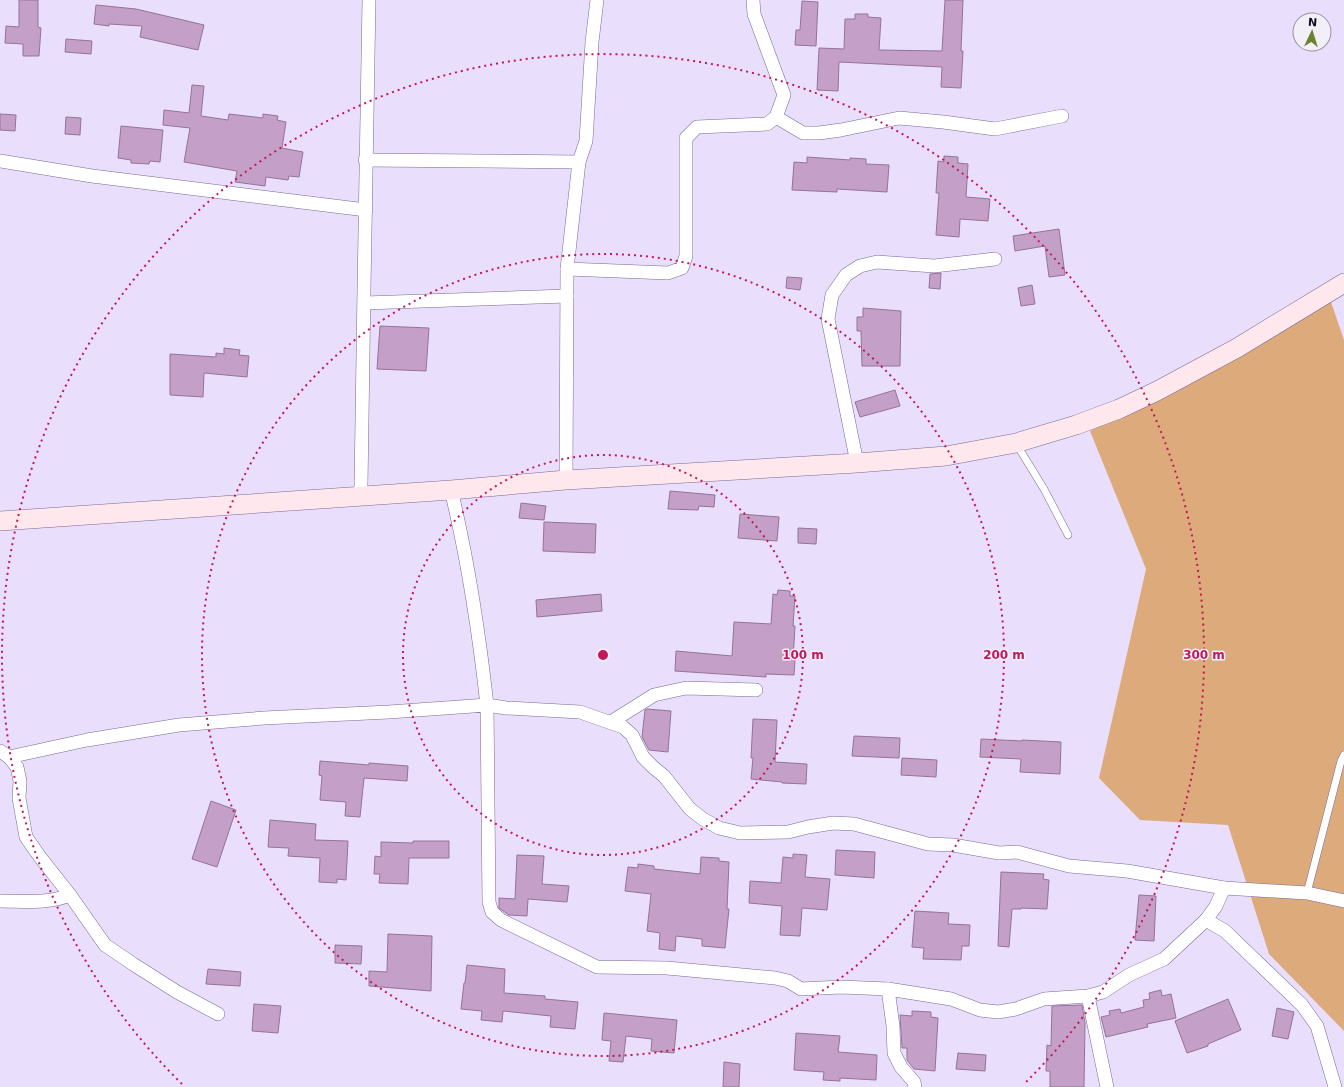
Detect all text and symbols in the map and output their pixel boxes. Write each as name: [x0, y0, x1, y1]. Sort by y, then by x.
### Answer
north arrow: [1292, 12, 1332, 52]
text: N: [1308, 16, 1318, 29]
centre of rings: [596, 648, 610, 662]
text: 100 m: [782, 648, 824, 662]
text: 200 m: [983, 648, 1025, 662]
text: 300 m: [1183, 648, 1225, 662]

